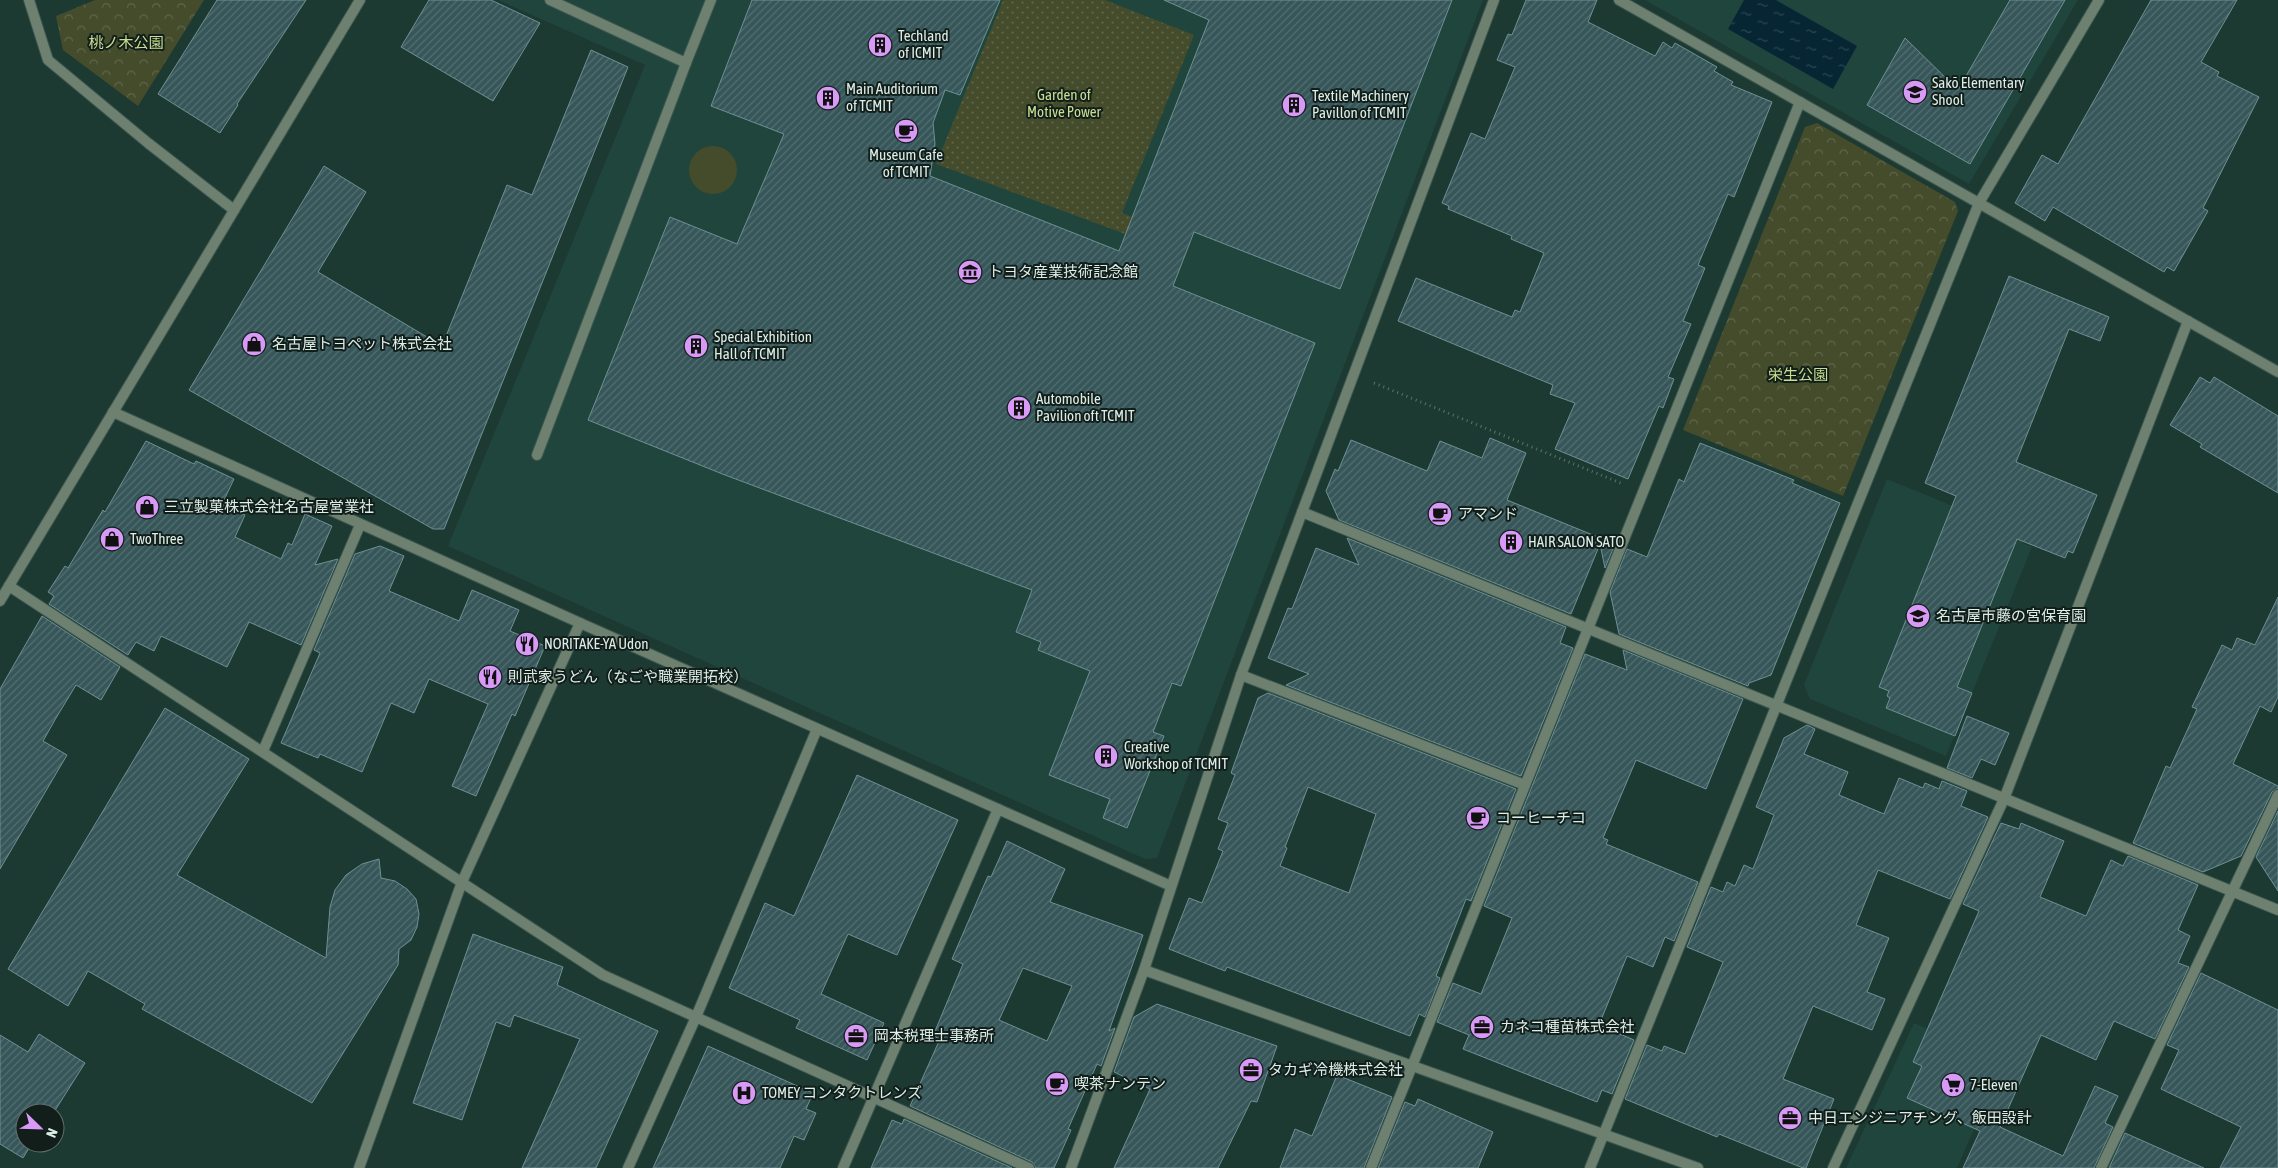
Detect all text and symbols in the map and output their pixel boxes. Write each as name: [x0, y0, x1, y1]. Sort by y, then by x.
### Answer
place label: Techland of ICMIT: [898, 27, 949, 61]
building icon: Techland of ICMIT: [867, 32, 893, 58]
park label: 桃ノ木公園: [88, 34, 164, 51]
place label: Sakō Elementary Shool: [1932, 74, 2025, 108]
school or university icon: Sakō Elementary Shool: [1902, 79, 1928, 105]
place label: Main Auditorium of TCMIT: [846, 80, 938, 114]
building icon: Main Auditorium of TCMIT: [815, 85, 841, 111]
park label: Garden of Motive Power: [1027, 86, 1102, 120]
place label: Textile Machinery Pavillon of TCMIT: [1312, 87, 1409, 121]
building icon: Textile Machinery Pavillon of TCMIT: [1281, 92, 1307, 118]
cafe icon: Museum Cafe of TCMIT: [893, 118, 919, 144]
place label: Museum Cafe of TCMIT: [869, 146, 943, 180]
museum icon: トヨタ産業技術記念館: [957, 259, 983, 285]
place label: トヨタ産業技術記念館: [988, 263, 1138, 280]
place label: Special Exhibition Hall of TCMIT: [714, 328, 812, 362]
shop icon: 名古屋トヨペット株式会社: [241, 331, 267, 357]
building icon: Special Exhibition Hall of TCMIT: [683, 333, 709, 359]
place label: 名古屋トヨペット株式会社: [272, 335, 452, 352]
park label: 栄生公園: [1768, 366, 1828, 383]
place label: Automobile Pavilion oft TCMIT: [1036, 390, 1135, 424]
building icon: Automobile Pavilion oft TCMIT: [1006, 395, 1032, 421]
shop icon: 三立製菓株式会社名古屋営業社: [134, 494, 160, 520]
place label: 三立製菓株式会社名古屋営業社: [164, 498, 374, 515]
cafe icon: アマンド: [1427, 501, 1453, 527]
place label: アマンド: [1458, 505, 1518, 522]
shop icon: TwoThree: [99, 526, 125, 552]
building icon: HAIR SALON SATO: [1498, 529, 1524, 555]
place label: TwoThree: [130, 530, 184, 547]
place label: HAIR SALON SATO: [1528, 533, 1625, 550]
school or university icon: 名古屋市藤の宮保育園: [1905, 603, 1931, 629]
place label: 名古屋市藤の宮保育園: [1936, 607, 2086, 624]
restaurant icon: NORITAKE-YA Udon: [514, 631, 540, 657]
place label: NORITAKE-YA Udon: [544, 635, 648, 652]
restaurant icon: 則武家うどん（なごや職業開拓校）: [477, 664, 503, 690]
place label: 則武家うどん（なごや職業開拓校）: [508, 668, 748, 685]
place label: Creative Workshop of TCMIT: [1124, 738, 1228, 772]
building icon: Creative Workshop of TCMIT: [1093, 743, 1119, 769]
cafe icon: コーヒーチコ: [1465, 805, 1491, 831]
place label: コーヒーチコ: [1496, 809, 1586, 826]
office icon: カネコ種苗株式会社: [1469, 1014, 1495, 1040]
place label: カネコ種苗株式会社: [1500, 1018, 1635, 1035]
office icon: 岡本税理士事務所: [843, 1023, 869, 1049]
place label: 岡本税理士事務所: [874, 1027, 994, 1044]
office icon: タカギ冷機株式会社: [1238, 1057, 1264, 1083]
place label: タカギ冷機株式会社: [1268, 1061, 1403, 1078]
cafe icon: 喫茶 ナンテン: [1044, 1071, 1070, 1097]
supermarket icon: 7-Eleven: [1940, 1072, 1966, 1098]
place label: 喫茶 ナンテン: [1074, 1075, 1166, 1092]
place label: 7-Eleven: [1970, 1076, 2018, 1093]
hospital icon: TOMEY コンタクトレンズ: [731, 1080, 757, 1106]
place label: TOMEY コンタクトレンズ: [762, 1084, 922, 1101]
north arrow: [15, 1103, 65, 1153]
office icon: 中日エンジニアチング、飯田設計: [1777, 1105, 1803, 1131]
place label: 中日エンジニアチング、飯田設計: [1808, 1109, 2032, 1126]
text: N: [43, 1126, 61, 1140]

